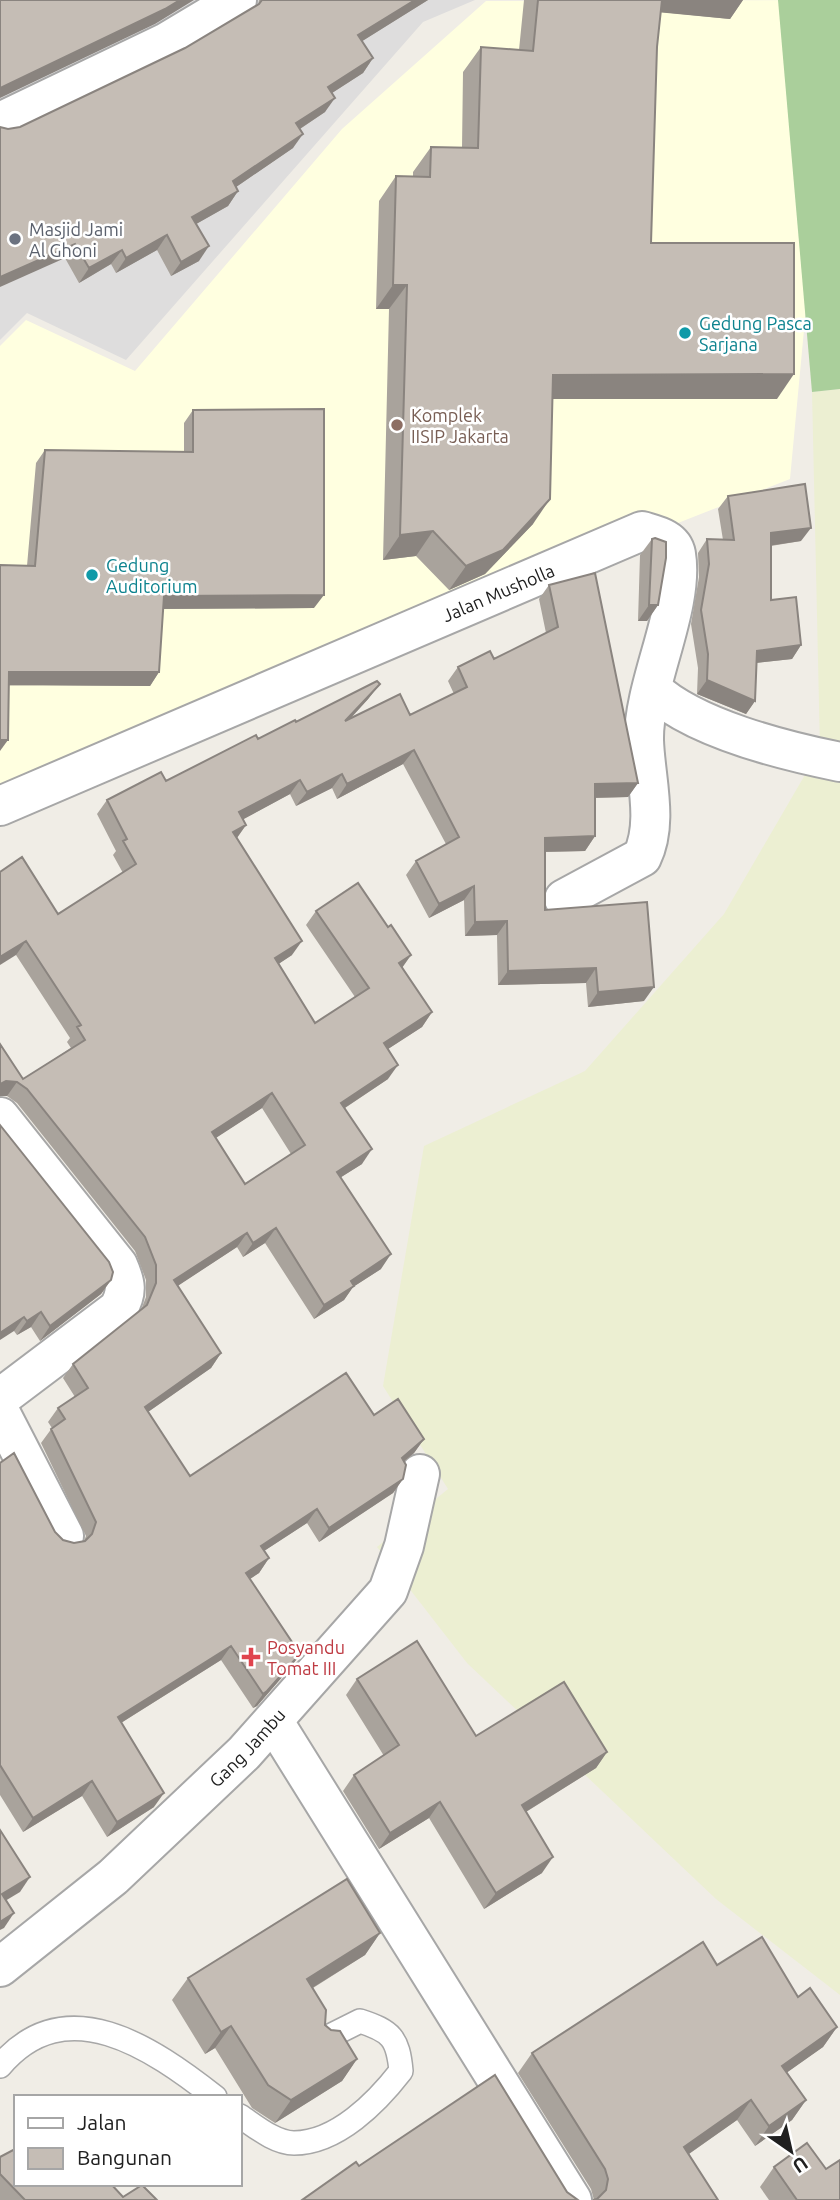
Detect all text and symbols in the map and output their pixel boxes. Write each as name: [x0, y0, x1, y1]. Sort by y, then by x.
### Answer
place label: Masjid Jami Al Ghoni: [29, 219, 123, 260]
marker: Masjid Jami Al Ghoni: [7, 231, 23, 247]
place label: Gedung Pasca Sarjana: [699, 313, 812, 354]
marker: Gedung Pasca Sarjana: [677, 325, 693, 341]
place label: Komplek IISIP Jakarta: [411, 405, 509, 446]
marker: Komplek IISIP Jakarta: [389, 417, 405, 433]
place label: Gedung Auditorium: [106, 555, 197, 596]
street label: Jalan Musholla: [439, 560, 557, 625]
marker: Gedung Auditorium: [84, 567, 100, 583]
place label: Posyandu Tomat III: [267, 1637, 345, 1678]
marker: Posyandu Tomat III: [241, 1647, 261, 1667]
street label: Gang Jambu: [205, 1704, 289, 1791]
legend: [14, 2095, 242, 2186]
text: Jalan: [77, 2110, 126, 2134]
north arrow: [756, 2116, 826, 2186]
text: Bangunan: [77, 2145, 172, 2169]
text: U: [789, 2152, 812, 2178]

